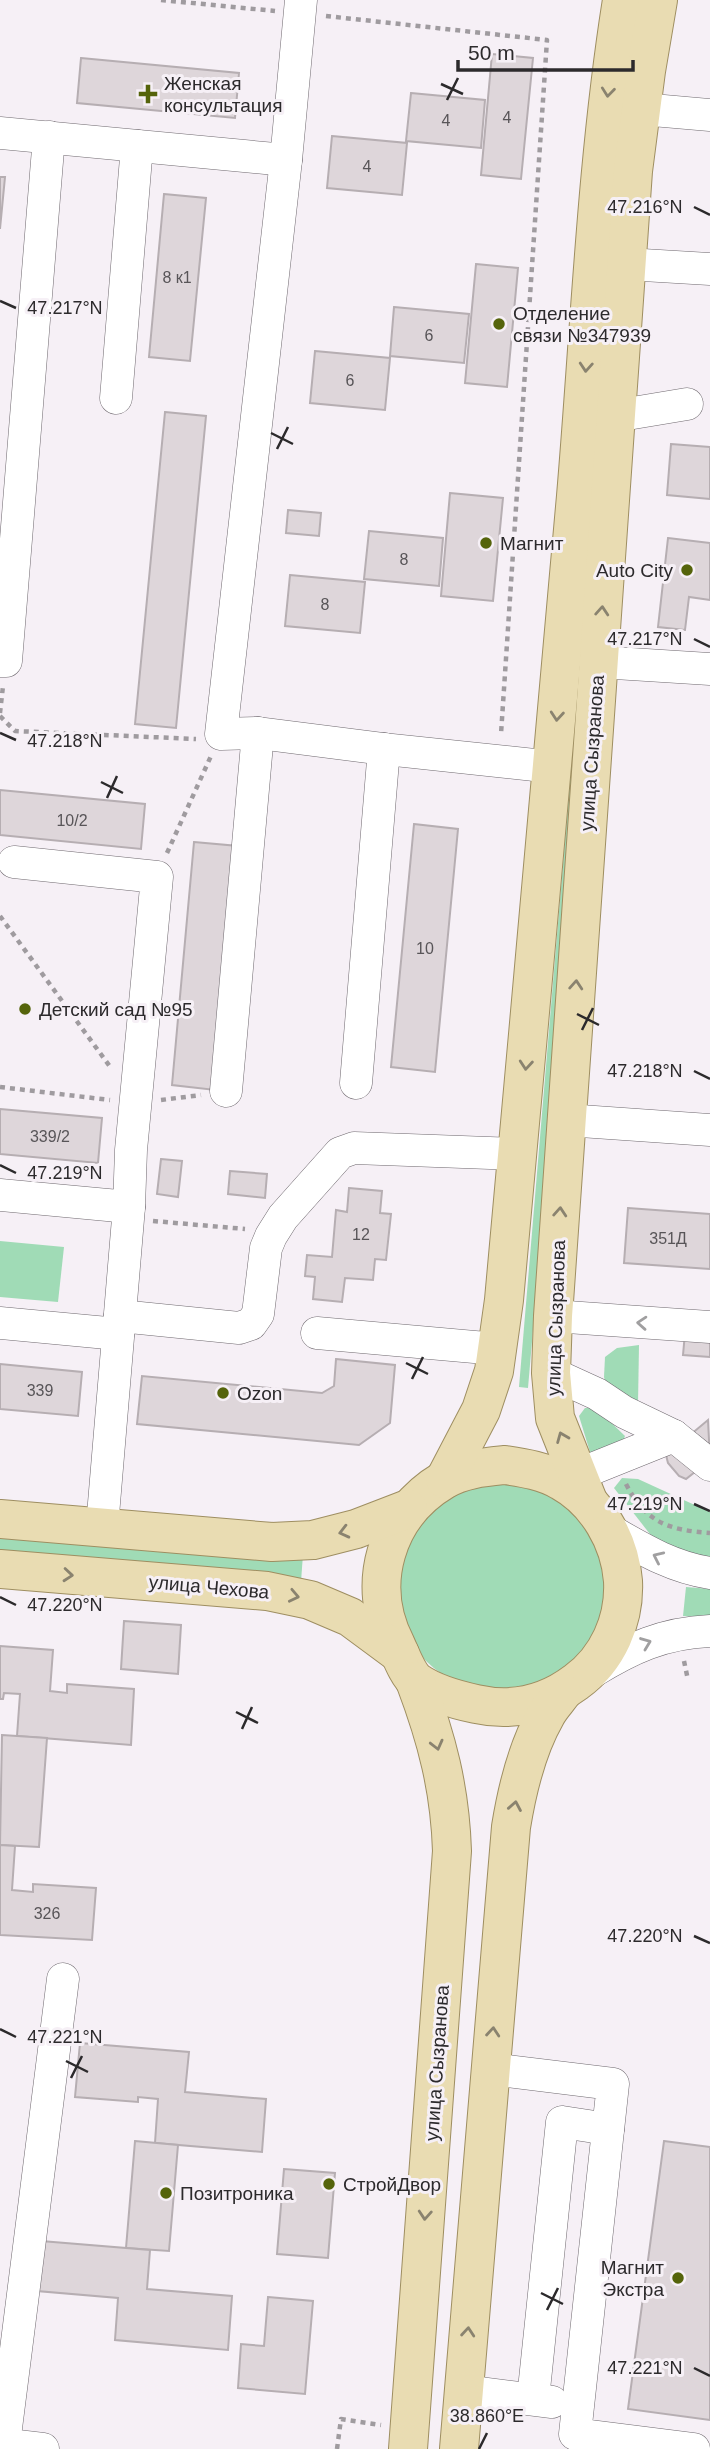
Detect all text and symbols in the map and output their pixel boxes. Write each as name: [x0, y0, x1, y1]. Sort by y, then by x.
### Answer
scale bar: [458, 28, 633, 72]
text: 50 m: [468, 41, 515, 64]
place label: Женская консультация: [164, 73, 283, 116]
marker: Женская консультация: [138, 84, 158, 104]
one-way arrow: [601, 86, 616, 98]
house number: 4: [503, 109, 512, 126]
house number: 4: [442, 112, 451, 129]
house number: 4: [363, 158, 372, 175]
text: 47.216°N: [607, 197, 683, 217]
house number: 8 к1: [162, 269, 192, 286]
text: 47.217°N: [27, 298, 103, 318]
place label: Отделение связи №347939: [513, 303, 651, 346]
marker: Отделение связи №347939: [491, 316, 507, 332]
house number: 6: [425, 327, 434, 344]
one-way arrow: [579, 362, 594, 373]
house number: 6: [346, 372, 355, 389]
place label: Магнит: [500, 533, 564, 554]
marker: Магнит: [478, 535, 494, 551]
house number: 8: [400, 551, 409, 568]
place label: Auto City: [596, 560, 673, 581]
marker: Auto City: [679, 562, 695, 578]
house number: 8: [321, 596, 330, 613]
one-way arrow: [594, 606, 609, 617]
text: 47.217°N: [607, 629, 683, 649]
street label: улица Сызранова: [576, 674, 608, 832]
one-way arrow: [550, 711, 565, 722]
text: 47.218°N: [27, 731, 103, 751]
house number: 10/2: [56, 812, 88, 829]
house number: 10: [416, 940, 434, 957]
one-way arrow: [568, 979, 583, 990]
place label: Детский сад №95: [39, 999, 193, 1020]
marker: Детский сад №95: [17, 1001, 33, 1017]
one-way arrow: [518, 1059, 533, 1070]
text: 47.218°N: [607, 1061, 683, 1081]
house number: 339/2: [30, 1128, 70, 1145]
text: 47.219°N: [27, 1163, 103, 1183]
one-way arrow: [552, 1206, 567, 1217]
house number: 12: [352, 1226, 370, 1243]
house number: 351Д: [649, 1230, 687, 1247]
street label: улица Сызранова: [543, 1239, 569, 1396]
one-way arrow: [636, 1315, 647, 1330]
house number: 339: [27, 1382, 53, 1399]
place label: Ozon: [237, 1383, 282, 1404]
marker: Ozon: [215, 1385, 231, 1401]
one-way arrow: [557, 1432, 571, 1444]
text: 47.219°N: [607, 1494, 683, 1514]
one-way arrow: [338, 1524, 350, 1538]
one-way arrow: [653, 1551, 665, 1565]
one-way arrow: [63, 1567, 74, 1582]
street label: улица Чехова: [148, 1571, 270, 1603]
one-way arrow: [288, 1588, 300, 1603]
text: 47.220°N: [27, 1595, 103, 1615]
one-way arrow: [639, 1637, 651, 1651]
one-way arrow: [429, 1739, 443, 1751]
one-way arrow: [506, 1800, 521, 1812]
house number: 326: [34, 1905, 60, 1922]
text: 47.220°N: [607, 1926, 683, 1946]
street label: улица Сызранова: [421, 1984, 453, 2142]
one-way arrow: [485, 2026, 500, 2037]
text: 47.221°N: [27, 2027, 103, 2047]
place label: СтройДвор: [343, 2174, 441, 2195]
marker: СтройДвор: [321, 2176, 337, 2192]
place label: Позитроника: [180, 2183, 294, 2204]
marker: Позитроника: [158, 2185, 174, 2201]
one-way arrow: [418, 2210, 433, 2221]
place label: Магнит Экстра: [601, 2257, 664, 2300]
marker: Магнит Экстра: [670, 2270, 686, 2286]
one-way arrow: [460, 2326, 475, 2337]
text: 47.221°N: [607, 2358, 683, 2378]
text: 38.860°E: [450, 2406, 524, 2426]

